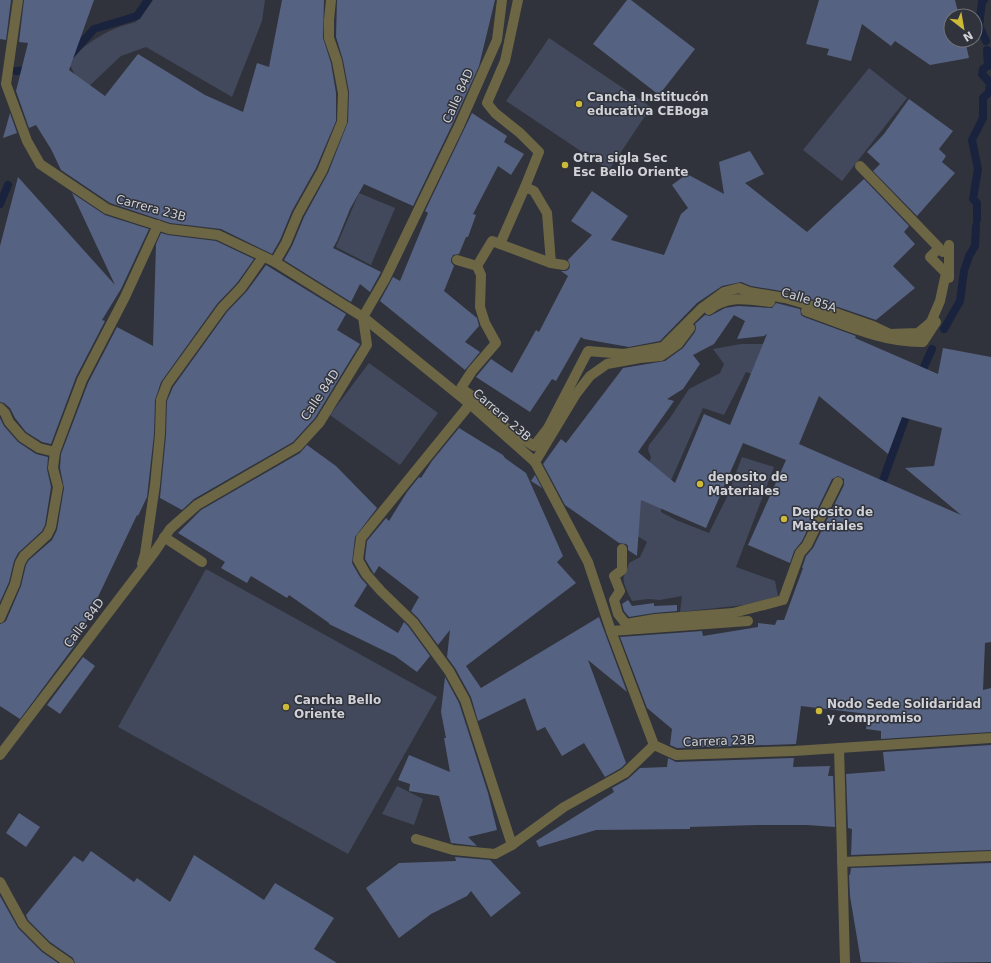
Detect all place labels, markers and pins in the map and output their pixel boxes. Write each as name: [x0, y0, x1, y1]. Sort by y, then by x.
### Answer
place label: Cancha Institucón educativa CEBoga: [587, 90, 709, 118]
marker: Cancha Institucón educativa CEBoga: [574, 99, 584, 109]
place label: Otra sigla Sec Esc Bello Oriente: [573, 151, 688, 179]
marker: Otra sigla Sec Esc Bello Oriente: [560, 160, 570, 170]
place label: deposito de Materiales: [708, 470, 788, 498]
marker: deposito de Materiales: [695, 479, 705, 489]
place label: Deposito de Materiales: [792, 505, 873, 533]
marker: Deposito de Materiales: [779, 514, 789, 524]
place label: Cancha Bello Oriente: [294, 693, 381, 721]
place label: Nodo Sede Solidaridad y compromiso: [827, 697, 981, 725]
marker: Cancha Bello Oriente: [281, 702, 291, 712]
marker: Nodo Sede Solidaridad y compromiso: [814, 706, 824, 716]

